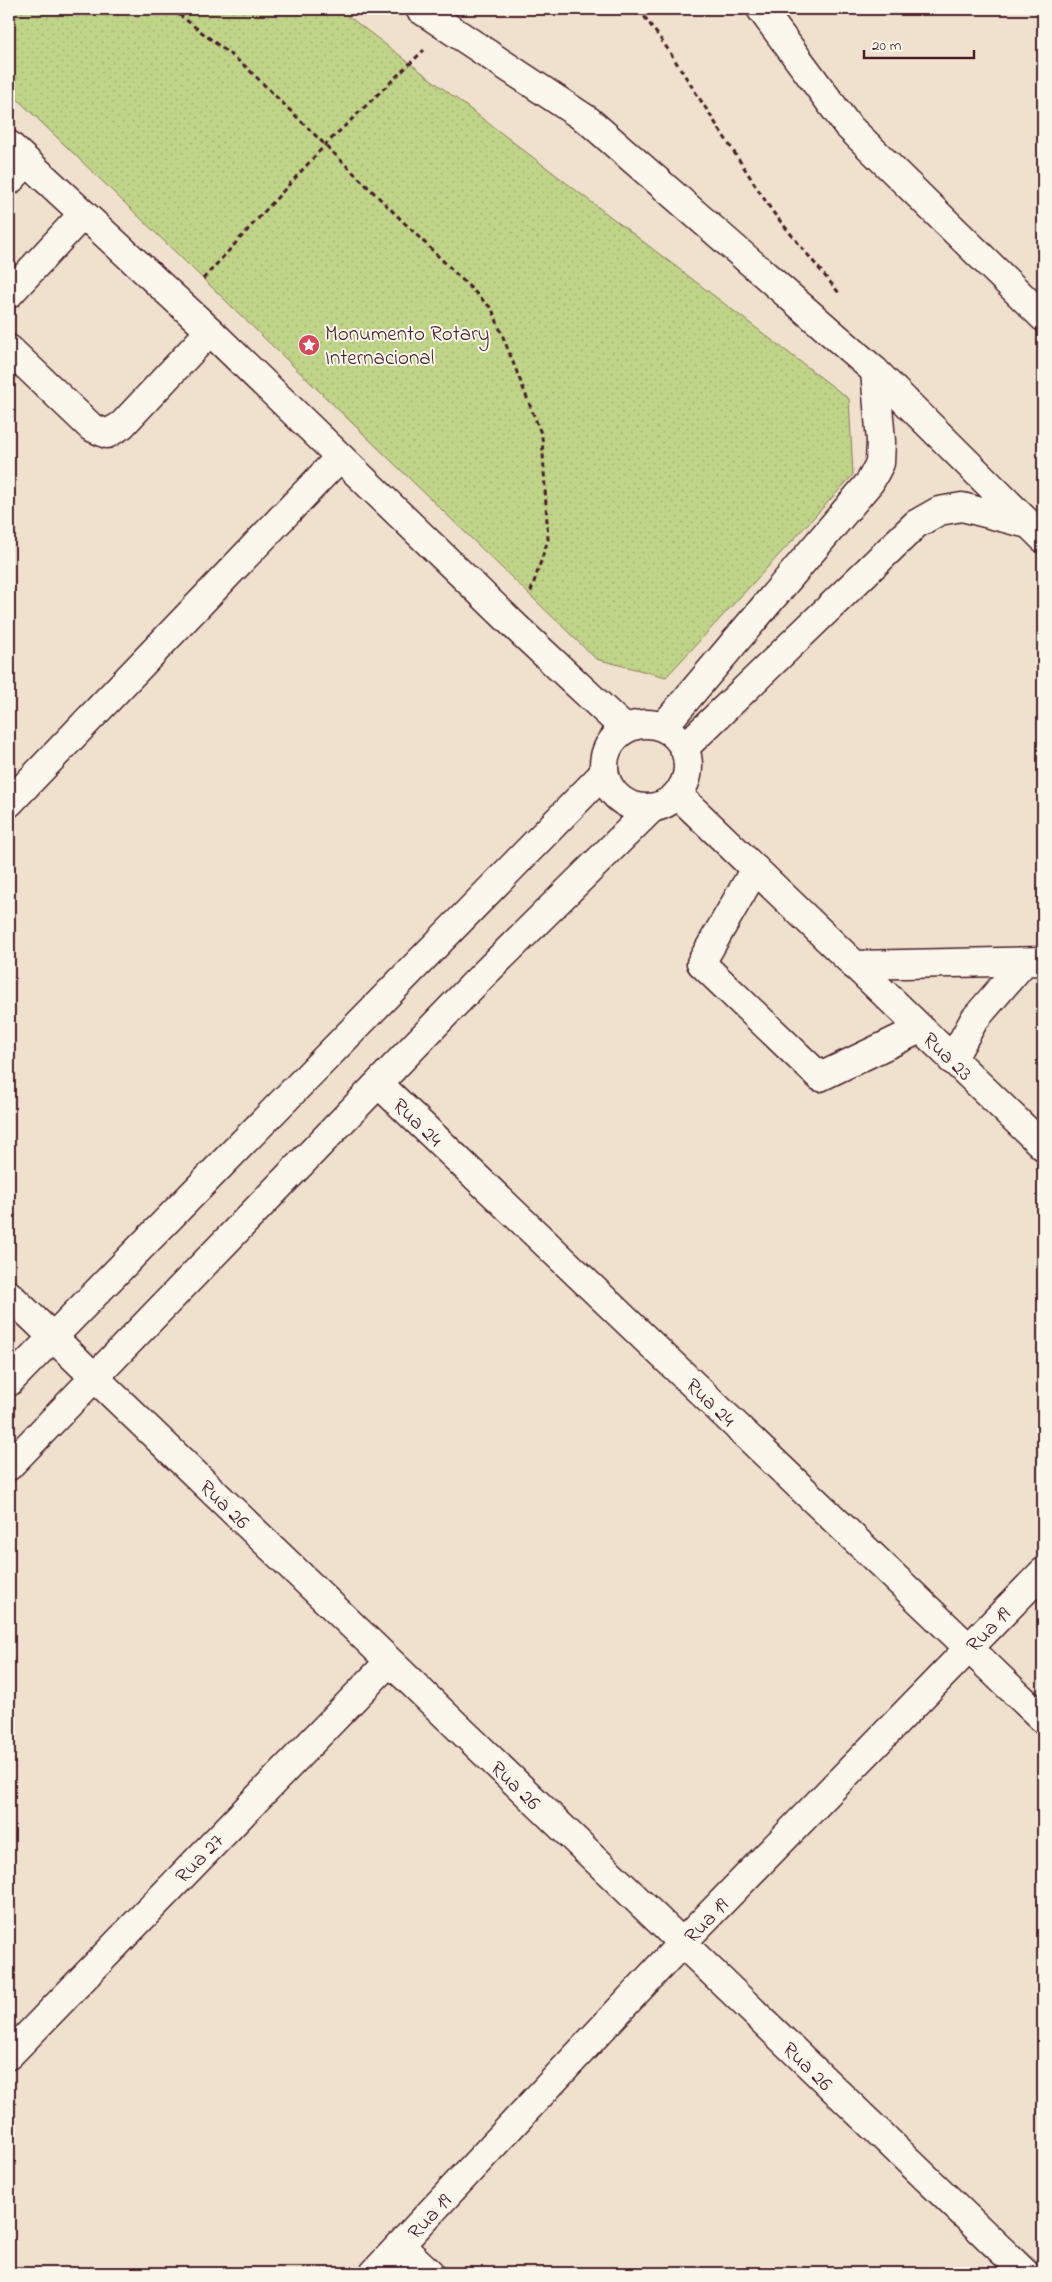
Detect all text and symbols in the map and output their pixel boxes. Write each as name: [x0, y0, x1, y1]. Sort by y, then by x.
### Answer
scale bar: [864, 28, 974, 60]
text: 20 m: [872, 35, 902, 57]
place label: Monumento Rotary Internacional: [325, 320, 489, 374]
place icon: Monumento Rotary Internacional: [297, 333, 321, 357]
street label: Rua 23: [915, 1026, 978, 1089]
street label: Rua 24: [385, 1092, 449, 1155]
street label: Rua 24: [678, 1372, 742, 1435]
street label: Rua 26: [192, 1474, 256, 1537]
street label: Rua 19: [960, 1600, 1019, 1660]
street label: Rua 26: [483, 1755, 547, 1818]
street label: Rua 27: [169, 1827, 232, 1891]
street label: Rua 19: [678, 1891, 737, 1951]
street label: Rua 26: [775, 2036, 839, 2099]
street label: Rua 19: [401, 2187, 460, 2247]

